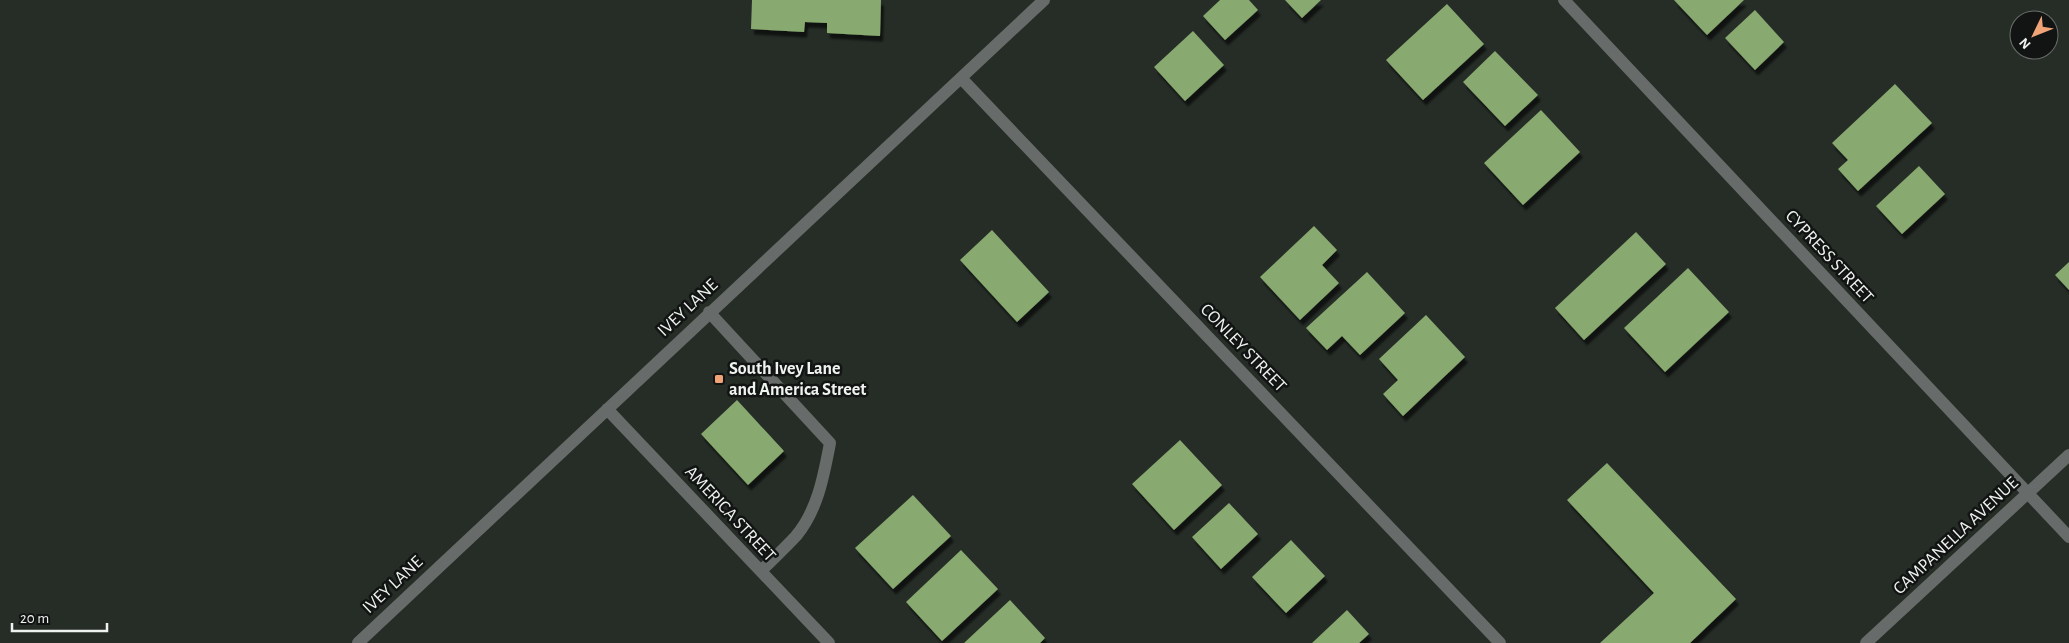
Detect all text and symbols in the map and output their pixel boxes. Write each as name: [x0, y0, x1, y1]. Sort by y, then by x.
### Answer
north arrow: [2009, 10, 2059, 60]
text: N: [2017, 35, 2034, 52]
street label: CYPRESS STREET: [1781, 207, 1877, 307]
street label: IVEY LANE: [655, 276, 722, 340]
street label: CONLEY STREET: [1197, 300, 1290, 396]
place label: South Ivey Lane and America Street: [729, 360, 866, 399]
marker: South Ivey Lane and America Street: [713, 373, 725, 385]
street label: AMERICA STREET: [681, 463, 779, 566]
street label: CAMPANELLA AVENUE: [1890, 474, 2022, 598]
street label: IVEY LANE: [360, 553, 427, 617]
scale bar: [12, 600, 108, 632]
text: 20 m: [20, 611, 49, 626]

